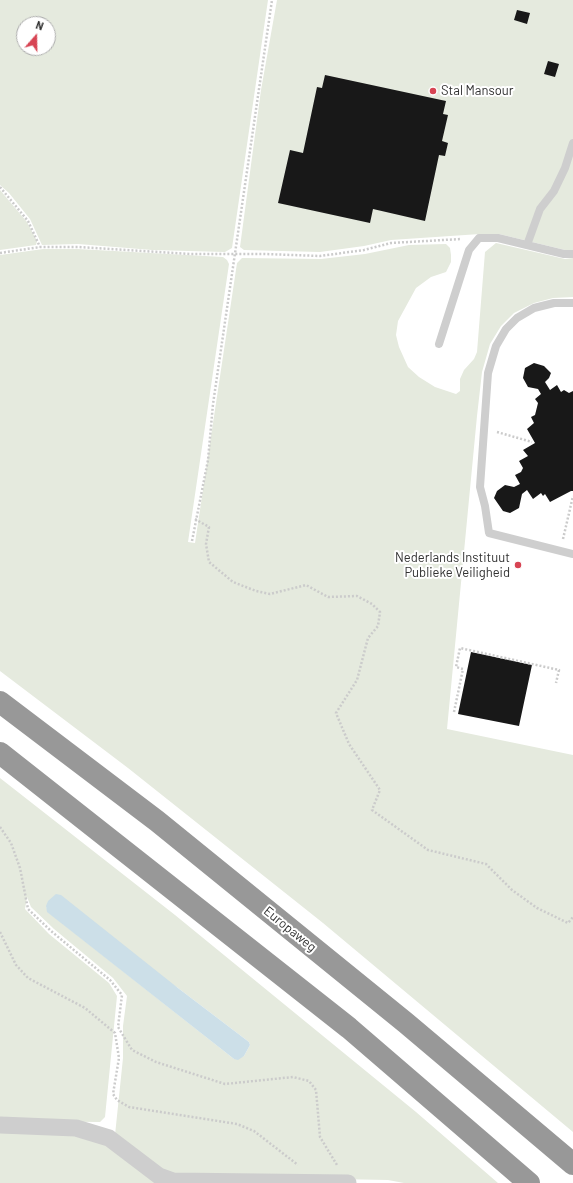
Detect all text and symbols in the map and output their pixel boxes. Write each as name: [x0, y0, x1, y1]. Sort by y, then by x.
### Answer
north arrow: [16, 16, 56, 56]
text: N: [34, 18, 46, 33]
place label: Stal Mansour: [441, 83, 514, 99]
marker: Stal Mansour: [428, 86, 438, 96]
place label: Nederlands Instituut Publieke Veiligheid: [395, 550, 510, 581]
marker: Nederlands Instituut Publieke Veiligheid: [513, 560, 523, 570]
street label: Europaweg: [260, 903, 320, 955]

